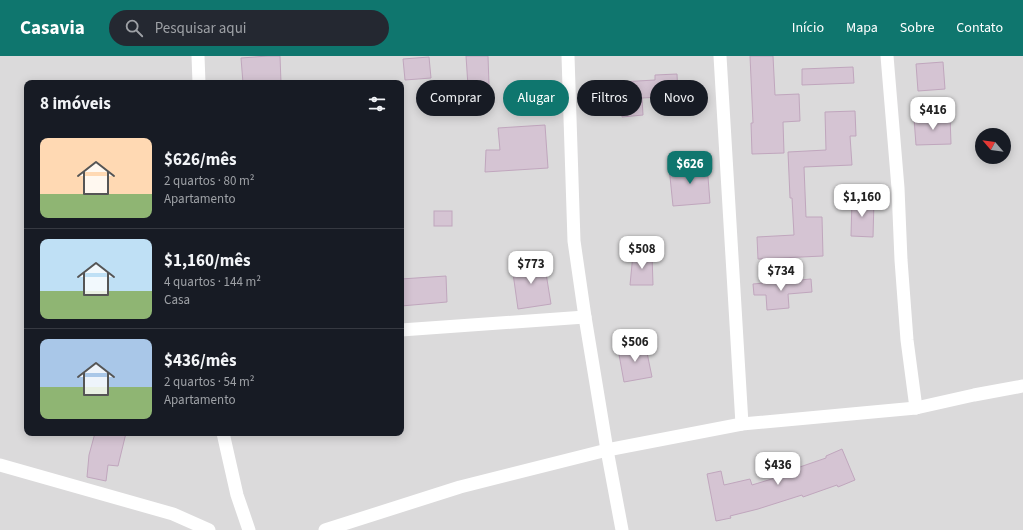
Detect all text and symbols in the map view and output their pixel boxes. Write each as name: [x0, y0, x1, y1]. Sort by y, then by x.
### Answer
search box: [109, 10, 389, 46]
text: Casavia: [20, 15, 85, 42]
icon: search: [123, 17, 145, 39]
text: Pesquisar aqui: [155, 18, 247, 39]
text: Início: [792, 18, 824, 38]
text: Mapa: [846, 18, 878, 38]
text: Sobre: [900, 18, 934, 38]
text: Contato: [956, 18, 1003, 38]
chip: Comprar: [416, 80, 495, 116]
chip: Alugar: [503, 80, 569, 116]
chip: Filtros: [577, 80, 642, 116]
chip: Novo: [650, 80, 708, 116]
text: 8 imóveis: [40, 92, 111, 116]
icon: filters: [366, 93, 388, 115]
pin: $416: [909, 97, 957, 131]
text: $416: [919, 101, 947, 119]
north arrow: [975, 128, 1011, 164]
map controls: [975, 128, 1011, 164]
text: $626/mês: [164, 148, 237, 172]
pin: $626: [666, 151, 714, 185]
icon: home: [72, 154, 120, 202]
text: $626: [676, 155, 704, 173]
text: 2 quartos · 80 m²: [164, 172, 255, 190]
pin: $1,160: [829, 184, 895, 218]
text: $1,160: [843, 188, 881, 206]
text: Apartamento: [164, 190, 235, 208]
pin: $508: [618, 236, 666, 270]
text: $508: [628, 240, 656, 258]
text: $1,160/mês: [164, 249, 251, 273]
pin: $773: [507, 251, 555, 285]
icon: home: [72, 255, 120, 303]
text: $773: [517, 255, 545, 273]
pin: $734: [757, 258, 805, 292]
text: $734: [767, 262, 795, 280]
text: 4 quartos · 144 m²: [164, 273, 261, 291]
text: Casa: [164, 291, 190, 309]
pin: $506: [611, 329, 659, 363]
text: $506: [621, 333, 649, 351]
text: $436/mês: [164, 349, 237, 373]
icon: home: [72, 355, 120, 403]
text: 2 quartos · 54 m²: [164, 373, 255, 391]
text: Apartamento: [164, 391, 235, 409]
pin: $436: [754, 452, 802, 486]
text: $436: [764, 456, 792, 474]

